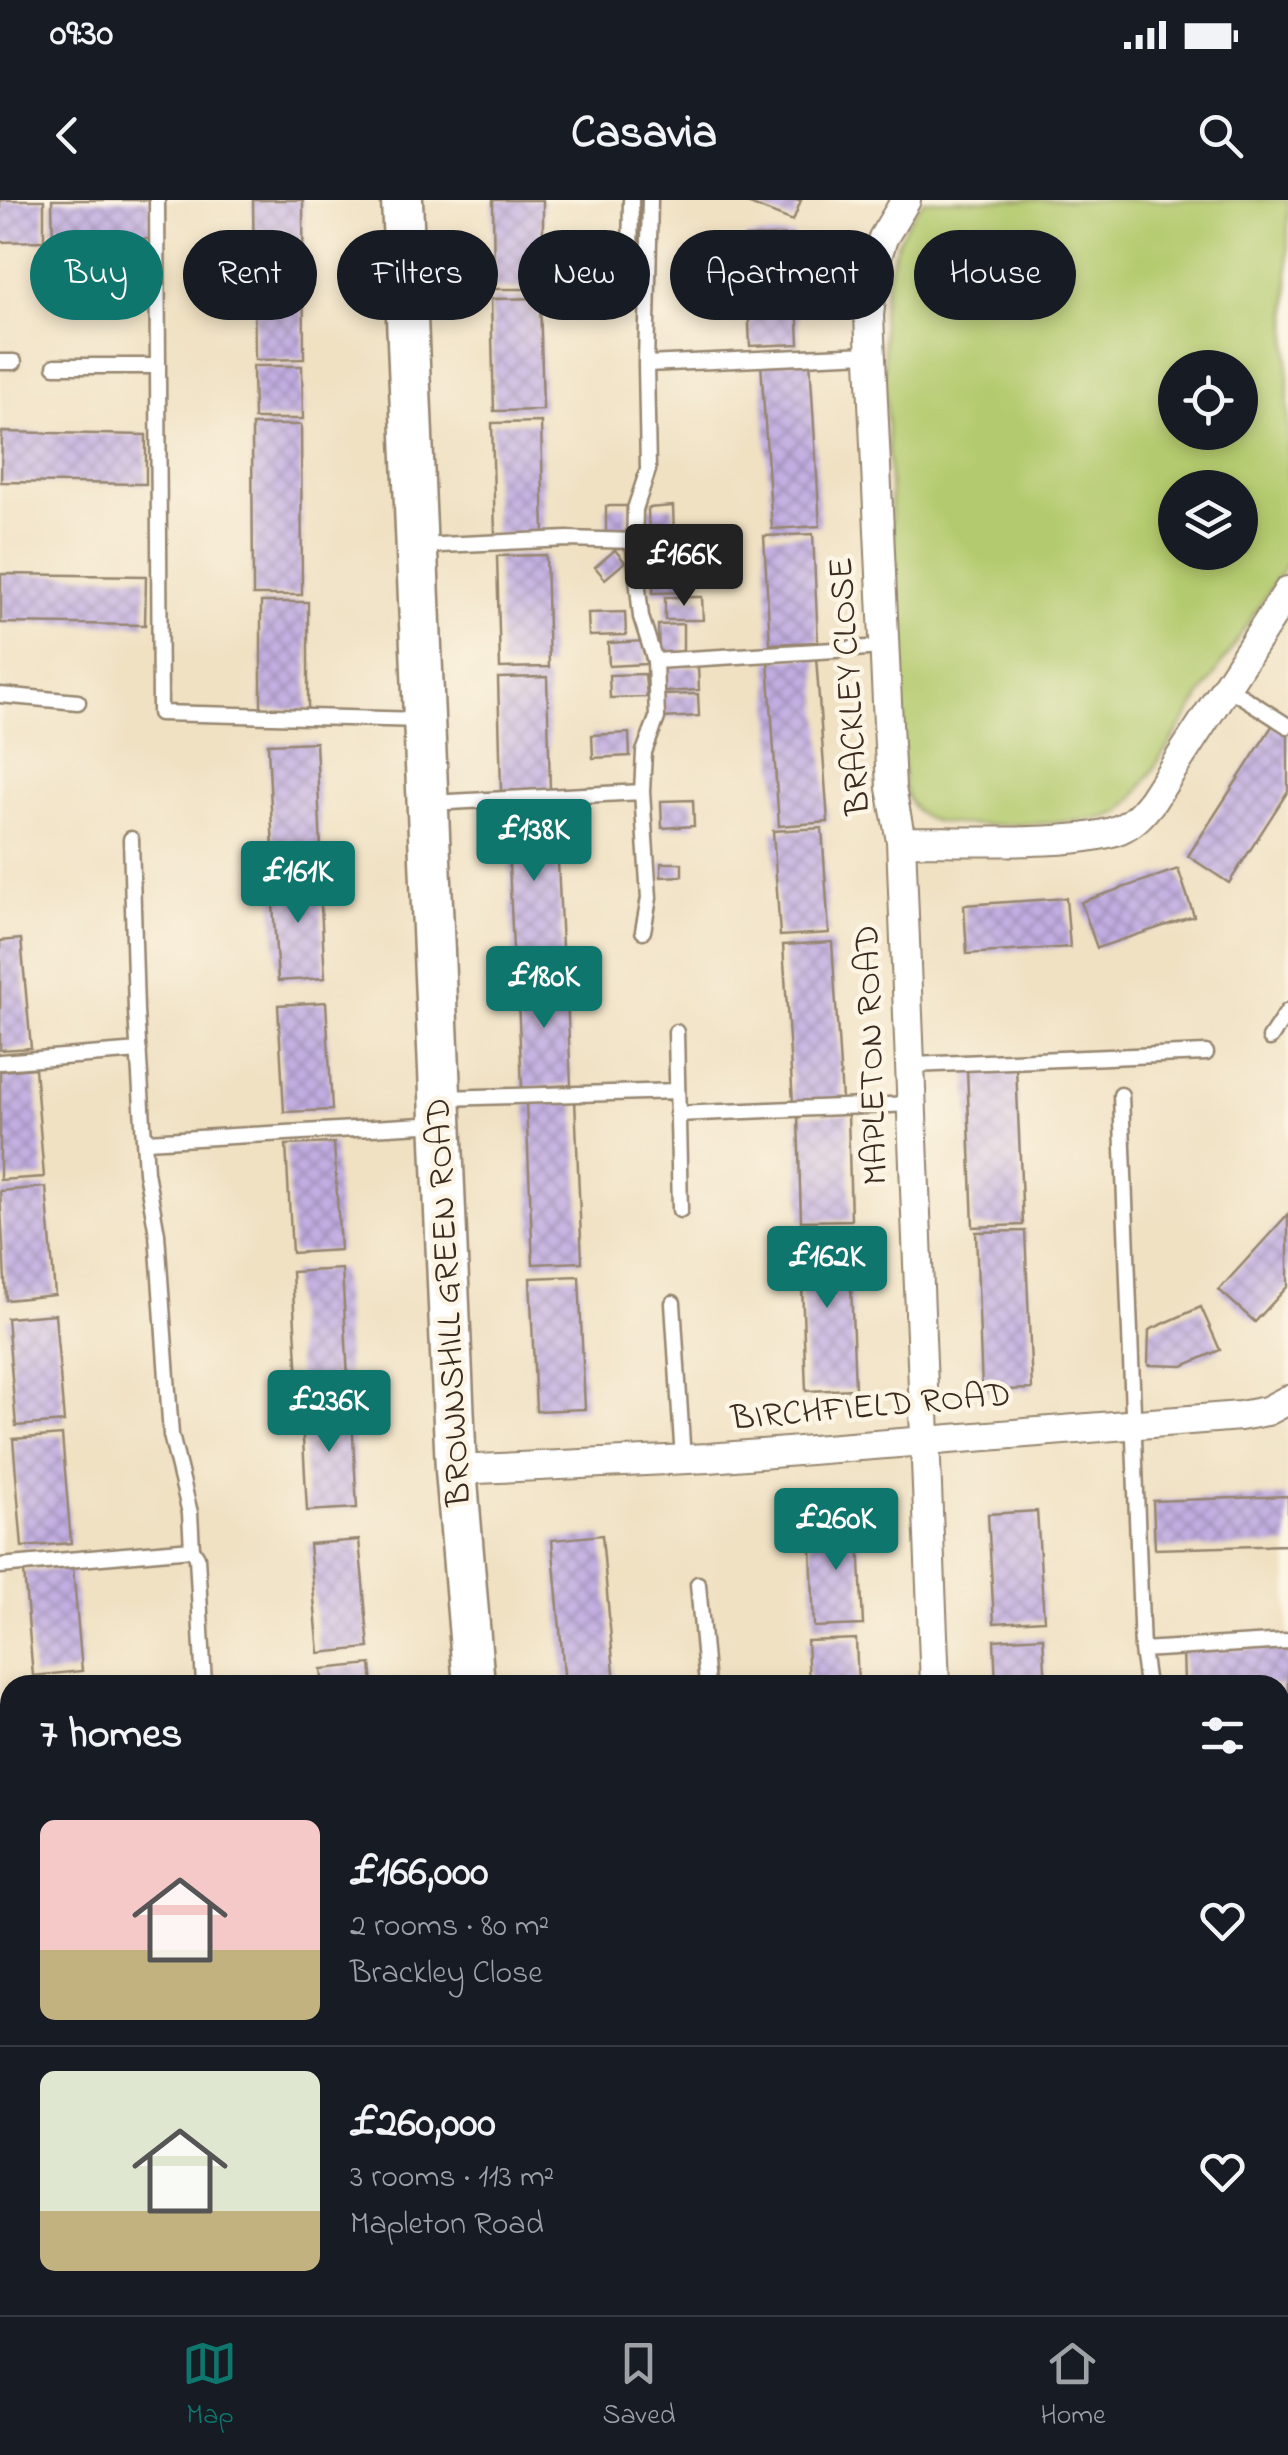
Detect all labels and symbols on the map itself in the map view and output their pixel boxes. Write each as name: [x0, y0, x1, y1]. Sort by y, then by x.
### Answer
pin: £166K: [614, 524, 754, 609]
street label: BRACKLEY CLOSE: [817, 555, 886, 818]
pin: £138K: [464, 799, 604, 884]
pin: £161K: [228, 841, 368, 926]
street label: MAPLETON ROAD: [843, 924, 903, 1186]
pin: £180K: [474, 946, 614, 1031]
street label: BROWNSHILL GREEN ROAD: [414, 1097, 486, 1508]
pin: £162K: [757, 1226, 897, 1311]
pin: £236K: [259, 1370, 399, 1455]
street label: BIRCHFIELD ROAD: [728, 1370, 1013, 1446]
pin: £260K: [766, 1488, 906, 1573]

